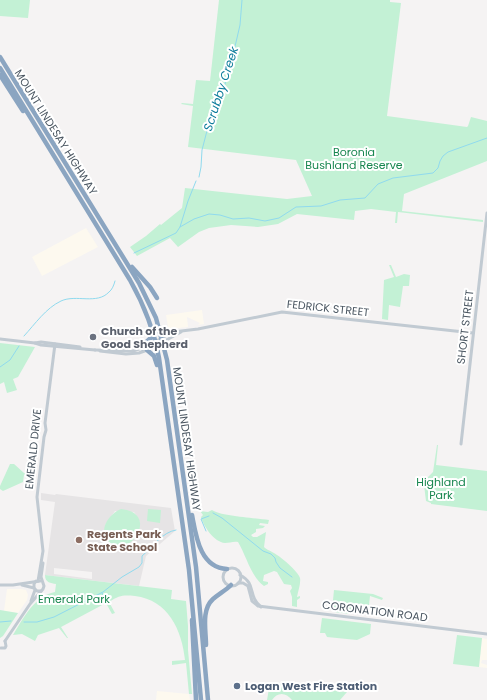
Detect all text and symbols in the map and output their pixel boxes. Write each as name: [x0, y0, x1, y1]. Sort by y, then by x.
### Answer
water label: Scrubby Creek: [199, 44, 242, 133]
street label: MOUNT LINDESAY HIGHWAY: [11, 66, 102, 198]
park label: Boronia Bushland Reserve: [305, 144, 403, 173]
street label: SHORT STREET: [453, 289, 477, 365]
street label: FEDRICK STREET: [286, 296, 370, 320]
place label: Church of the Good Shepherd: [101, 323, 188, 352]
marker: Church of the Good Shepherd: [88, 332, 98, 342]
street label: MOUNT LINDESAY HIGHWAY: [169, 366, 205, 513]
street label: EMERALD DRIVE: [21, 408, 45, 490]
park label: Highland Park: [416, 474, 466, 503]
place label: Regents Park State School: [87, 526, 162, 555]
marker: Regents Park State School: [74, 535, 84, 545]
park label: Emerald Park: [38, 591, 110, 607]
street label: CORONATION ROAD: [321, 597, 429, 625]
place label: Logan West Fire Station: [245, 678, 377, 694]
marker: Logan West Fire Station: [232, 681, 242, 691]

